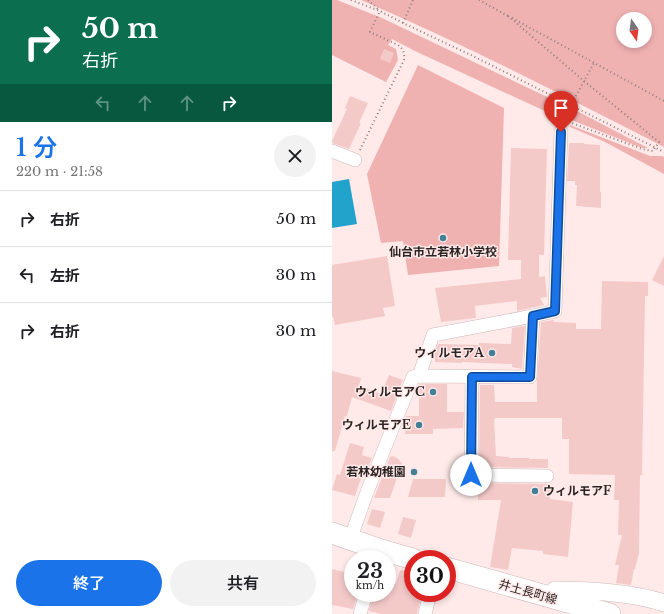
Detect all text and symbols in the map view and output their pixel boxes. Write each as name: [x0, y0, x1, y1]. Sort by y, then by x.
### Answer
text: 50 m: [82, 11, 158, 46]
north arrow: [616, 12, 652, 48]
map controls: [616, 12, 652, 48]
icon: right: [16, 16, 68, 68]
text: 右折: [82, 50, 118, 72]
pin: [544, 91, 578, 132]
icon: left: [92, 92, 114, 114]
icon: ahead: [134, 92, 156, 114]
icon: ahead: [176, 92, 198, 114]
icon: right: [218, 92, 240, 114]
icon: arrive: [550, 97, 572, 119]
text: 1 分: [16, 133, 57, 162]
button: close: [274, 135, 316, 177]
text: 220 m · 21:58: [16, 163, 103, 180]
icon: right: [16, 208, 38, 230]
text: 50 m: [276, 209, 316, 228]
text: 右折: [50, 210, 80, 229]
marker: 仙台市立若林小学校: [438, 233, 448, 243]
place label: 仙台市立若林小学校: [389, 244, 497, 259]
icon: left: [16, 264, 38, 286]
text: 30 m: [276, 265, 316, 284]
text: 左折: [50, 266, 80, 285]
icon: right: [16, 320, 38, 342]
text: 30 m: [276, 321, 316, 340]
text: 右折: [50, 322, 80, 341]
place label: ウィルモアA: [414, 345, 485, 360]
marker: ウィルモアA: [487, 348, 497, 358]
place label: ウィルモアC: [355, 384, 425, 399]
marker: ウィルモアC: [428, 387, 438, 397]
place label: ウィルモアE: [342, 417, 411, 432]
marker: ウィルモアE: [414, 420, 424, 430]
position arrow: [450, 454, 492, 496]
place label: 若林幼稚園: [346, 464, 406, 479]
marker: 若林幼稚園: [409, 467, 419, 477]
place label: ウィルモアF: [543, 483, 612, 498]
marker: ウィルモアF: [530, 486, 540, 496]
speed limit sign: 30: [404, 550, 456, 602]
text: 23: [357, 559, 383, 583]
button: 終了: [16, 560, 162, 606]
button: 共有: [170, 560, 316, 606]
street label: 井土長町線: [497, 576, 559, 607]
text: km/h: [356, 579, 384, 592]

